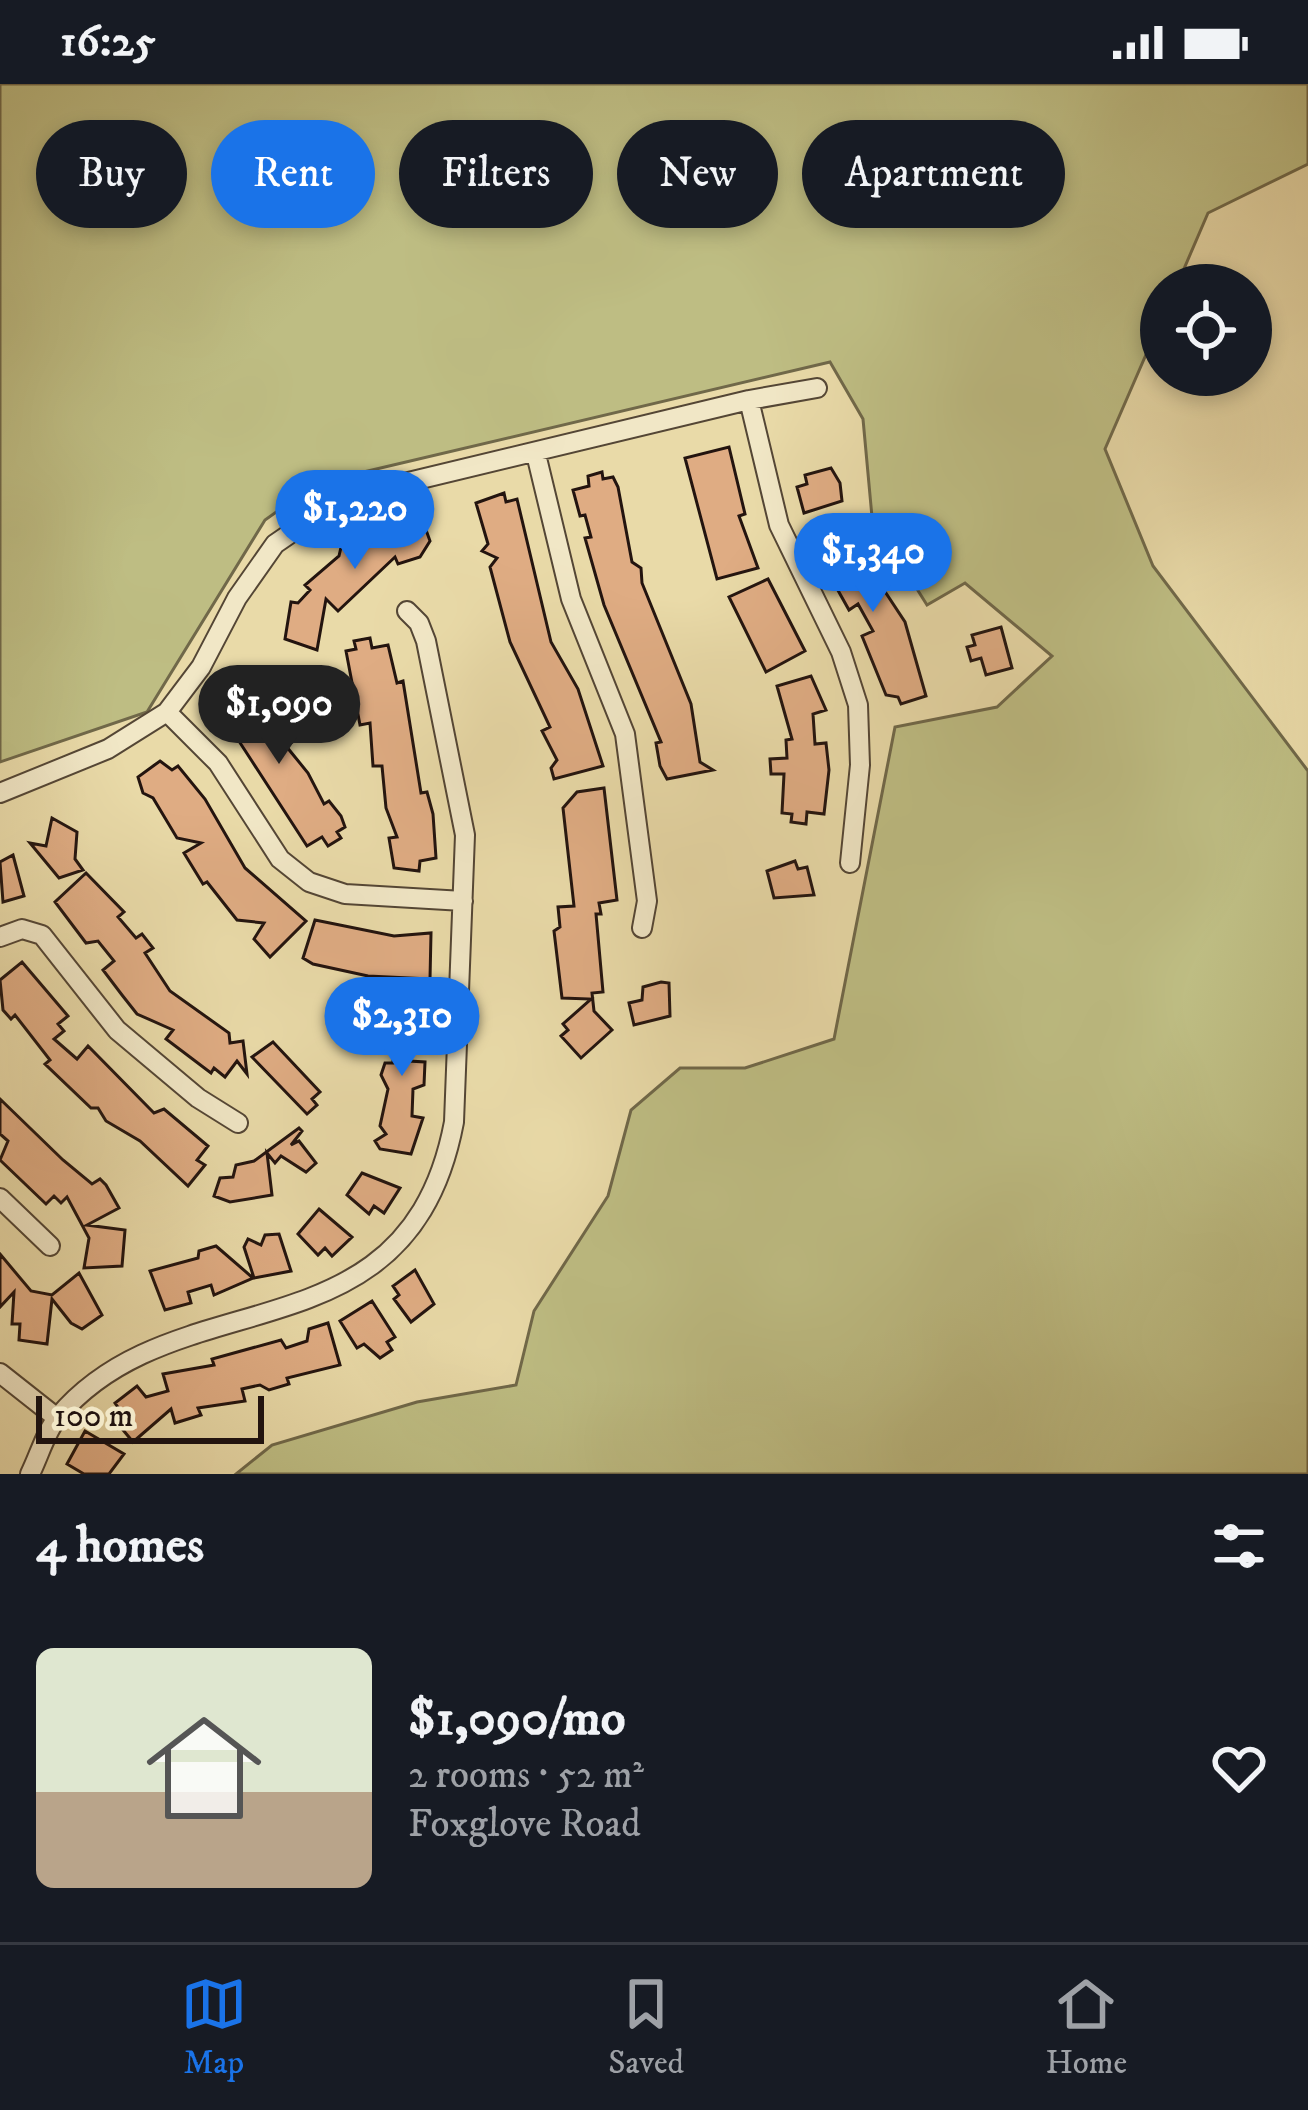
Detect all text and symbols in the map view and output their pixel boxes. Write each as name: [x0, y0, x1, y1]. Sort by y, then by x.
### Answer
text: 16:25: [60, 14, 156, 70]
chip: Buy: [36, 120, 187, 228]
chip: Rent: [211, 120, 375, 228]
chip: Filters: [399, 120, 593, 228]
chip: New: [617, 120, 778, 228]
chip: Apartment: [802, 120, 1065, 228]
map controls: [1140, 264, 1272, 396]
button: locate: [1140, 264, 1272, 396]
pin: $1,220: [257, 470, 453, 572]
text: $1,220: [302, 484, 408, 533]
pin: $1,340: [775, 513, 971, 615]
text: $1,340: [821, 527, 925, 576]
pin: $1,090: [181, 665, 377, 767]
text: $1,090: [225, 679, 333, 728]
pin: $2,310: [304, 977, 500, 1079]
text: $2,310: [351, 991, 453, 1040]
scale bar: [36, 1390, 264, 1443]
text: 100 m: [54, 1396, 133, 1437]
icon: filters: [1206, 1513, 1272, 1579]
text: 4 homes: [36, 1514, 204, 1578]
text: $1,090/mo: [408, 1687, 625, 1751]
icon: home: [132, 1696, 276, 1840]
icon: heart: [1206, 1735, 1272, 1801]
text: 2 rooms · 52 m²: [408, 1751, 644, 1800]
text: Foxglove Road: [408, 1800, 641, 1849]
tab: Map: [181, 1971, 247, 2084]
tab: Saved: [608, 1971, 684, 2084]
tab: Home: [1046, 1971, 1127, 2084]

